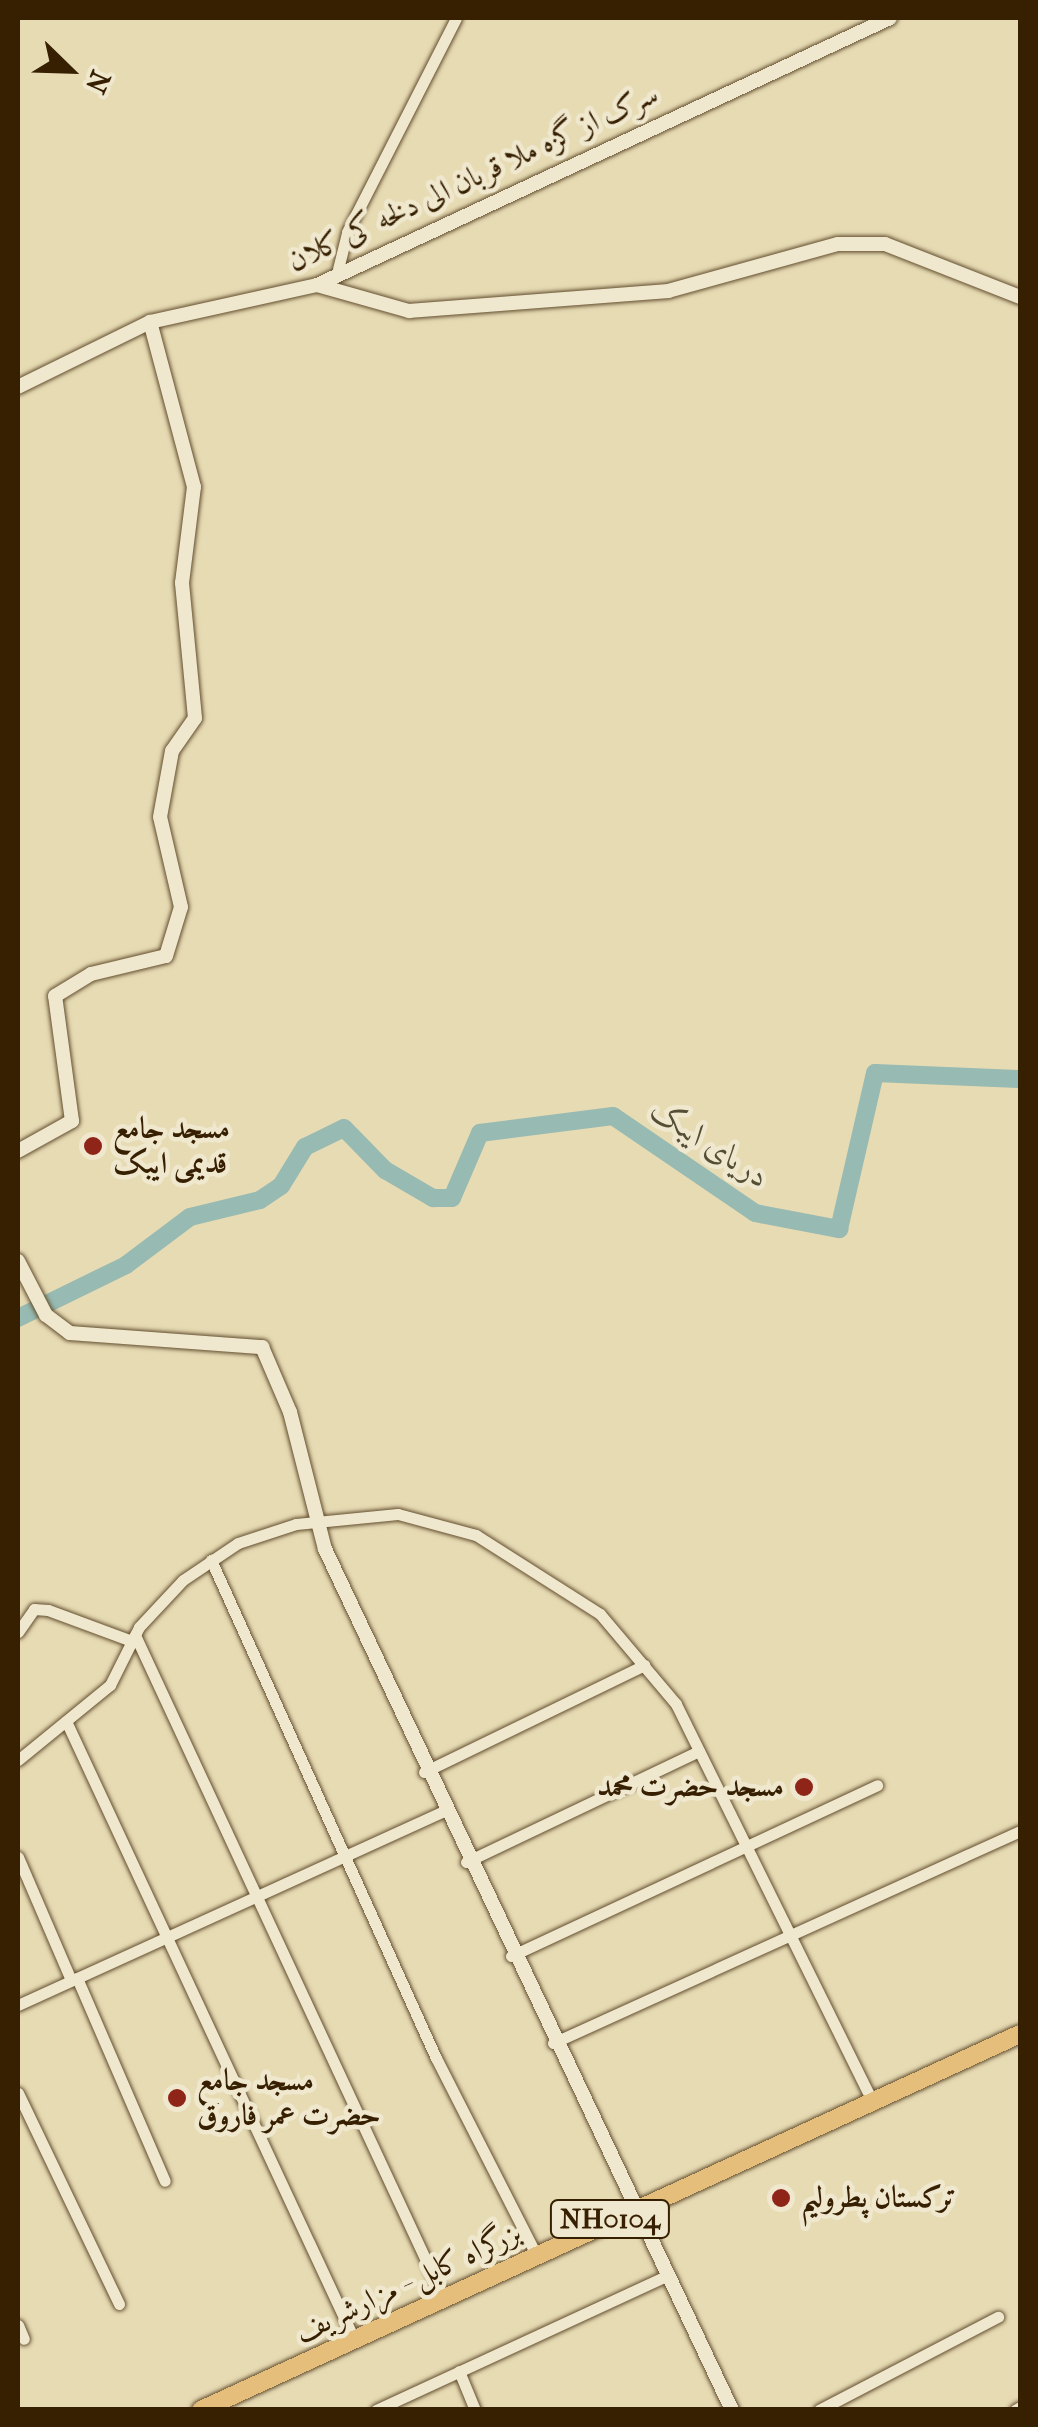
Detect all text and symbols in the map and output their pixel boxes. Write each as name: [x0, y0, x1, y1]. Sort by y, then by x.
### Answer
north arrow: [20, 20, 120, 120]
text: N: [79, 66, 117, 98]
street label: سرک از گزه ملا قربان الی دلخه کی کلان: [282, 76, 664, 280]
water label: دریای ایبک: [643, 1091, 777, 1197]
place label: مسجد جامع قدیمی ایبک: [113, 1111, 230, 1182]
marker: مسجد جامع قدیمی ایبک: [82, 1135, 104, 1157]
place label: مسجد حضرت محمد: [597, 1769, 784, 1805]
marker: مسجد حضرت محمد: [793, 1776, 815, 1798]
place label: مسجد جامع حضرت عمر فاروق: [197, 2063, 381, 2134]
marker: مسجد جامع حضرت عمر فاروق: [166, 2087, 188, 2109]
place label: ترکستان پطرولیم: [801, 2180, 956, 2216]
marker: ترکستان پطرولیم: [770, 2187, 792, 2209]
road number: NH0104: [548, 2196, 672, 2242]
street label: بزرگراه کابل - مزارشریف: [289, 2215, 527, 2351]

